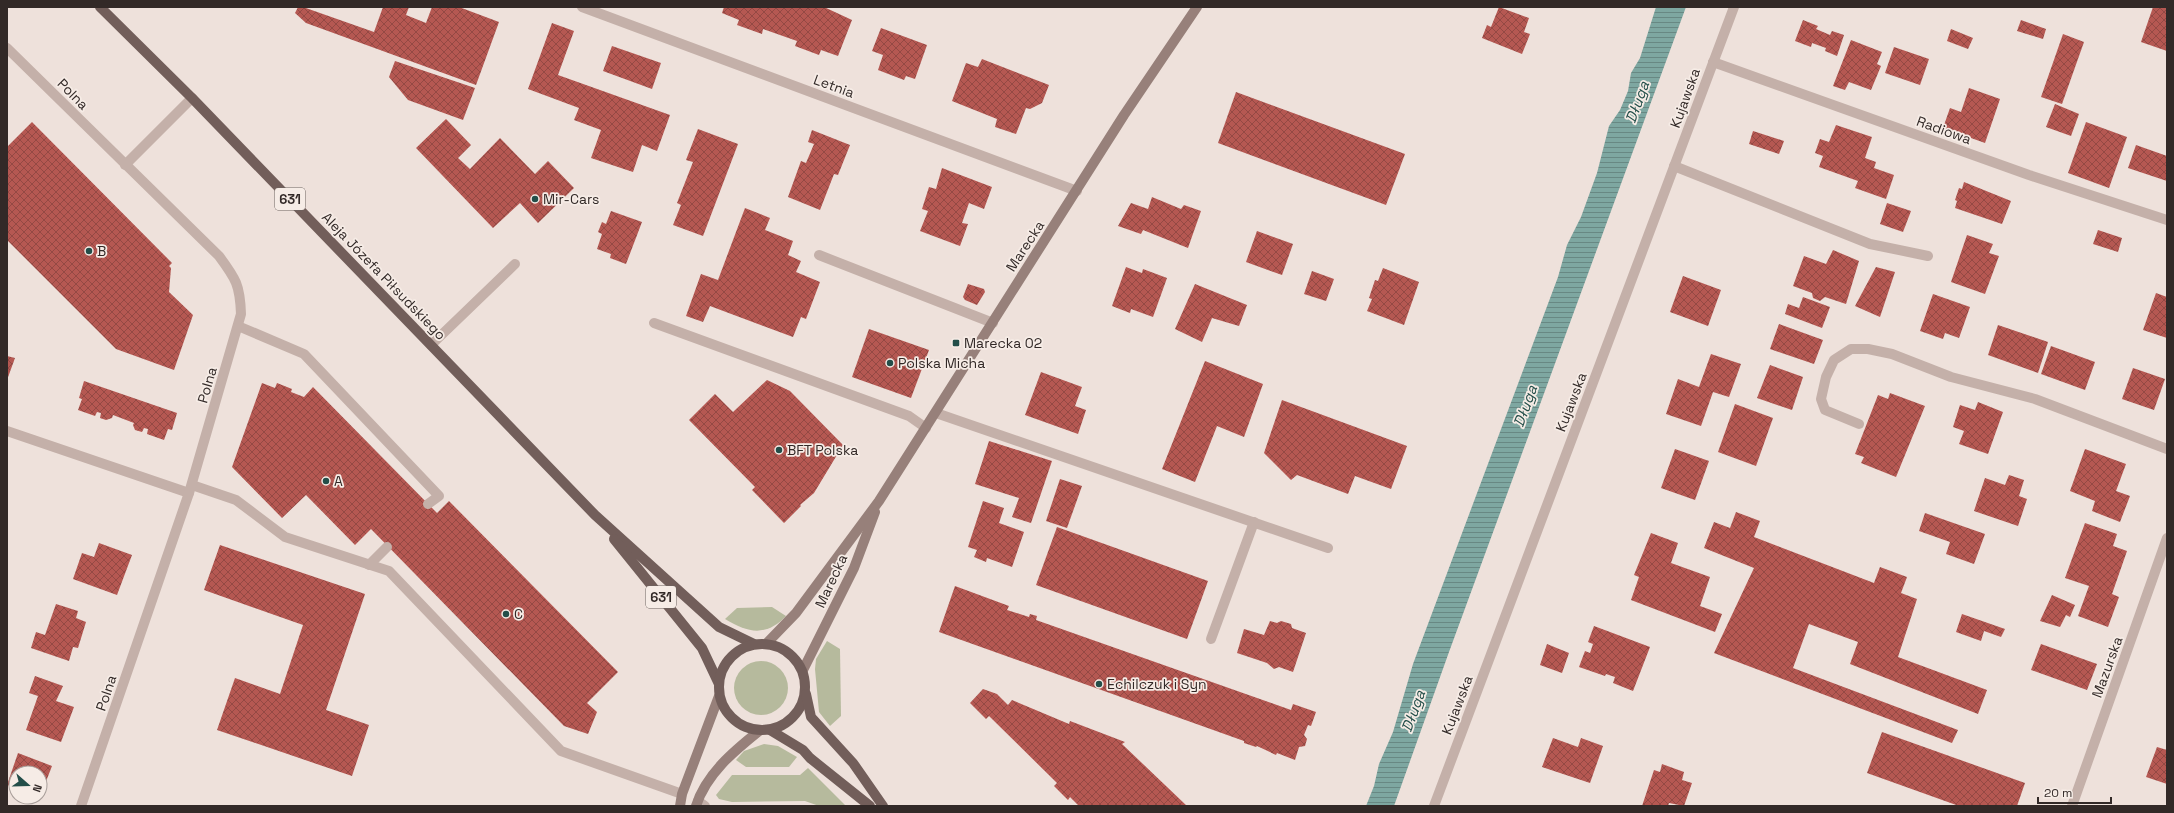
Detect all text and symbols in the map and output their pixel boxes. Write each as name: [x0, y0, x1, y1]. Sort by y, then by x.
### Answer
street label: Kujawska: [1666, 66, 1704, 130]
street label: Letnia: [811, 70, 857, 102]
street label: Polna: [54, 75, 92, 113]
water label: Długa: [1621, 78, 1653, 125]
street label: Radiowa: [1914, 112, 1974, 148]
road number: 631: [275, 188, 305, 210]
place label: Mir-Cars: [543, 190, 599, 208]
marker: Mir-Cars: [530, 194, 540, 204]
street label: Aleja Józefa Piłsudskiego: [318, 208, 450, 344]
street label: Marecka: [1002, 217, 1048, 275]
place label: B: [97, 242, 106, 260]
marker: B: [84, 246, 94, 256]
place label: Marecka 02: [964, 334, 1042, 352]
marker: Marecka 02: [951, 338, 961, 348]
place label: Polska Micha: [898, 354, 985, 372]
marker: Polska Micha: [885, 358, 895, 368]
street label: Polna: [193, 365, 221, 405]
street label: Kujawska: [1551, 370, 1591, 434]
water label: Długa: [1509, 382, 1541, 429]
place label: BFT Polska: [787, 441, 858, 459]
marker: BFT Polska: [774, 445, 784, 455]
place label: A: [334, 472, 343, 490]
marker: A: [321, 476, 331, 486]
street label: Marecka: [811, 551, 851, 611]
road number: 631: [646, 586, 676, 608]
place label: C: [514, 605, 523, 623]
marker: C: [501, 609, 511, 619]
street label: Mazurska: [2088, 634, 2126, 700]
street label: Polna: [91, 673, 121, 713]
street label: Kujawska: [1437, 673, 1477, 737]
place label: Echilczuk i Syn: [1107, 675, 1207, 693]
marker: Echilczuk i Syn: [1094, 679, 1104, 689]
water label: Długa: [1397, 687, 1429, 734]
north arrow: [8, 765, 48, 805]
scale bar: [2038, 779, 2111, 805]
text: N: [30, 783, 45, 794]
text: 20 m: [2044, 785, 2072, 801]

